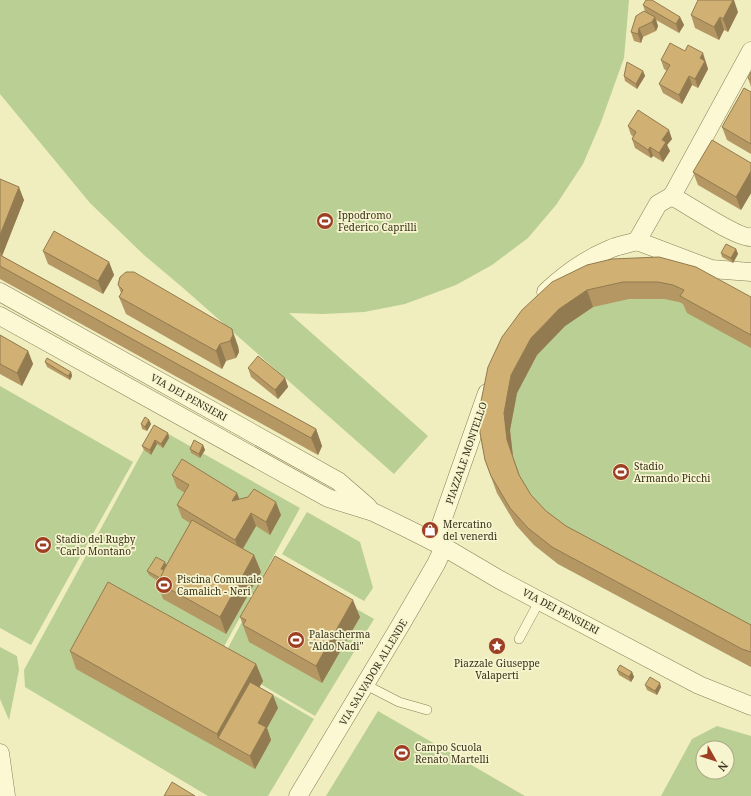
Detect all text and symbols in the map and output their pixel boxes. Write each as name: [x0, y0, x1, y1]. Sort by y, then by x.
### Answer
place label: Ippodromo Federico Caprilli: [338, 208, 418, 234]
sports icon: Ippodromo Federico Caprilli: [315, 211, 335, 231]
street label: VIA DEI PENSIERI: [148, 370, 230, 424]
street label: PIAZZALE MONTELLO: [442, 400, 490, 506]
place label: Stadio Armando Picchi: [634, 459, 711, 485]
sports icon: Stadio Armando Picchi: [611, 462, 631, 482]
place label: Mercatino del venerdì: [443, 517, 498, 543]
shop icon: Mercatino del venerdì: [420, 520, 440, 540]
place label: Stadio del Rugby "Carlo Montano": [56, 532, 136, 558]
sports icon: Stadio del Rugby "Carlo Montano": [33, 535, 53, 555]
place label: Piscina Comunale Camalich - Neri: [177, 572, 262, 598]
sports icon: Piscina Comunale Camalich - Neri: [154, 575, 174, 595]
street label: VIA DEI PENSIERI: [520, 585, 602, 637]
street label: VIA SALVADOR ALLENDE: [336, 616, 410, 728]
place label: Palascherma "Aldo Nadi": [309, 627, 371, 653]
sports icon: Palascherma "Aldo Nadi": [286, 630, 306, 650]
place icon: Piazzale Giuseppe Valaperti: [487, 636, 507, 656]
place label: Piazzale Giuseppe Valaperti: [454, 656, 540, 682]
place label: Campo Scuola Renato Martelli: [415, 740, 490, 766]
north arrow: [695, 740, 735, 780]
sports icon: Campo Scuola Renato Martelli: [392, 743, 412, 763]
text: N: [714, 759, 732, 775]

